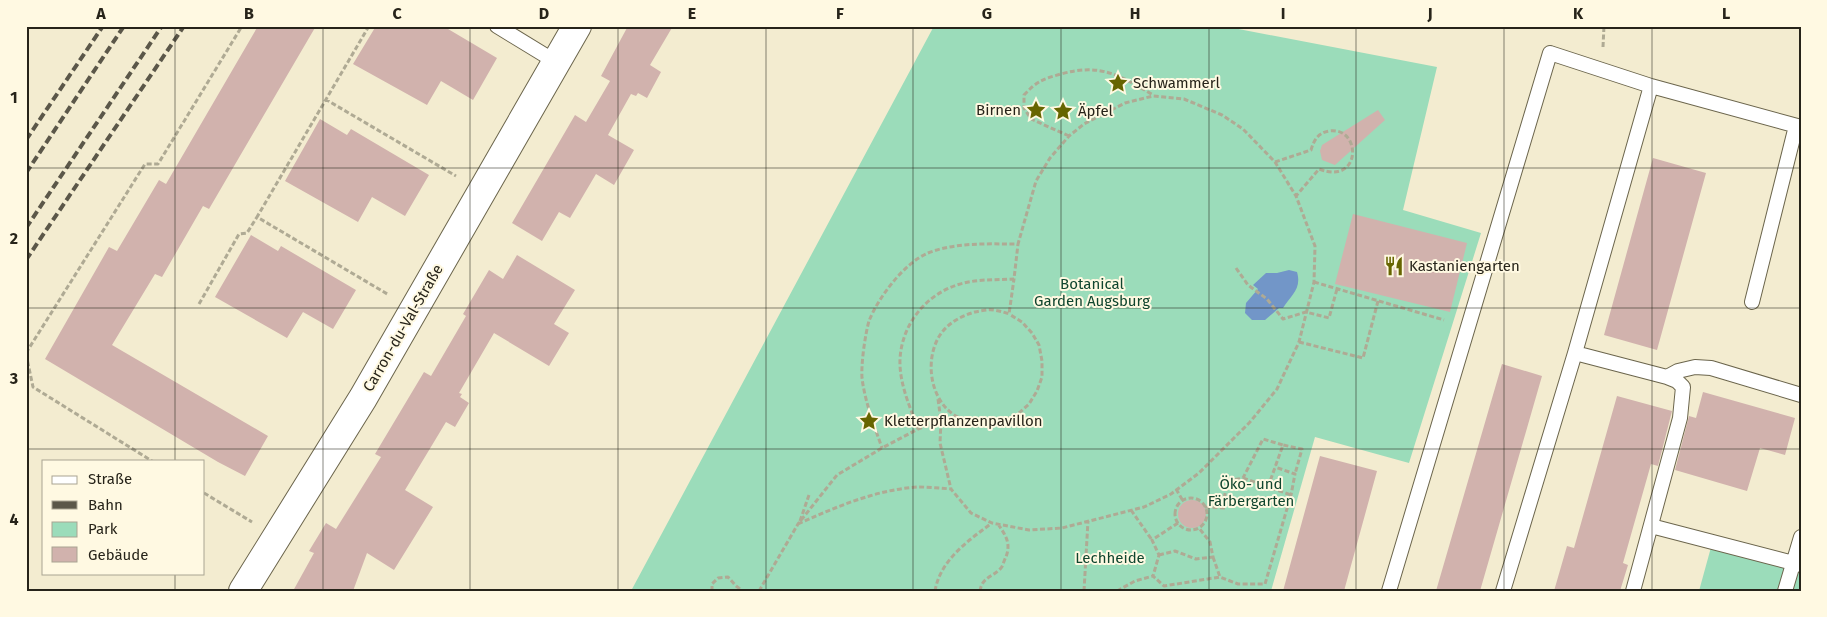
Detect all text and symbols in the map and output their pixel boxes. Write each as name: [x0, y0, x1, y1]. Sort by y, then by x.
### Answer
text: A: [95, 4, 106, 23]
text: B: [244, 4, 254, 23]
text: C: [392, 4, 402, 23]
text: D: [539, 4, 549, 23]
text: E: [688, 4, 696, 23]
text: F: [836, 4, 844, 23]
text: G: [982, 4, 992, 23]
text: H: [1130, 4, 1140, 23]
text: I: [1281, 4, 1285, 23]
text: J: [1426, 4, 1433, 23]
text: K: [1573, 4, 1584, 23]
text: L: [1722, 4, 1730, 23]
place icon: Schwammerl: [1107, 72, 1129, 94]
place label: Schwammerl: [1133, 74, 1221, 92]
text: 1: [10, 88, 18, 107]
place icon: Birnen: [1025, 99, 1047, 121]
place icon: Äpfel: [1052, 100, 1074, 122]
place label: Birnen: [976, 101, 1021, 119]
place label: Äpfel: [1078, 102, 1114, 120]
text: 2: [10, 229, 18, 248]
restaurant icon: Kastaniengarten: [1383, 255, 1405, 277]
place label: Kastaniengarten: [1409, 257, 1520, 275]
street label: Carron-du-Val-Straße: [359, 261, 447, 395]
park label: Botanical Garden Augsburg: [1034, 275, 1150, 310]
text: 3: [9, 369, 18, 388]
place icon: Kletterpflanzenpavillon: [858, 410, 880, 432]
place label: Kletterpflanzenpavillon: [884, 412, 1043, 430]
legend: [42, 460, 205, 574]
text: Straße: [88, 470, 132, 488]
park label: Öko- und Färbergarten: [1208, 475, 1294, 510]
text: Bahn: [88, 496, 123, 514]
text: 4: [9, 510, 19, 529]
text: Park: [88, 520, 118, 538]
text: Gebäude: [88, 546, 148, 564]
park label: Lechheide: [1075, 549, 1145, 567]

